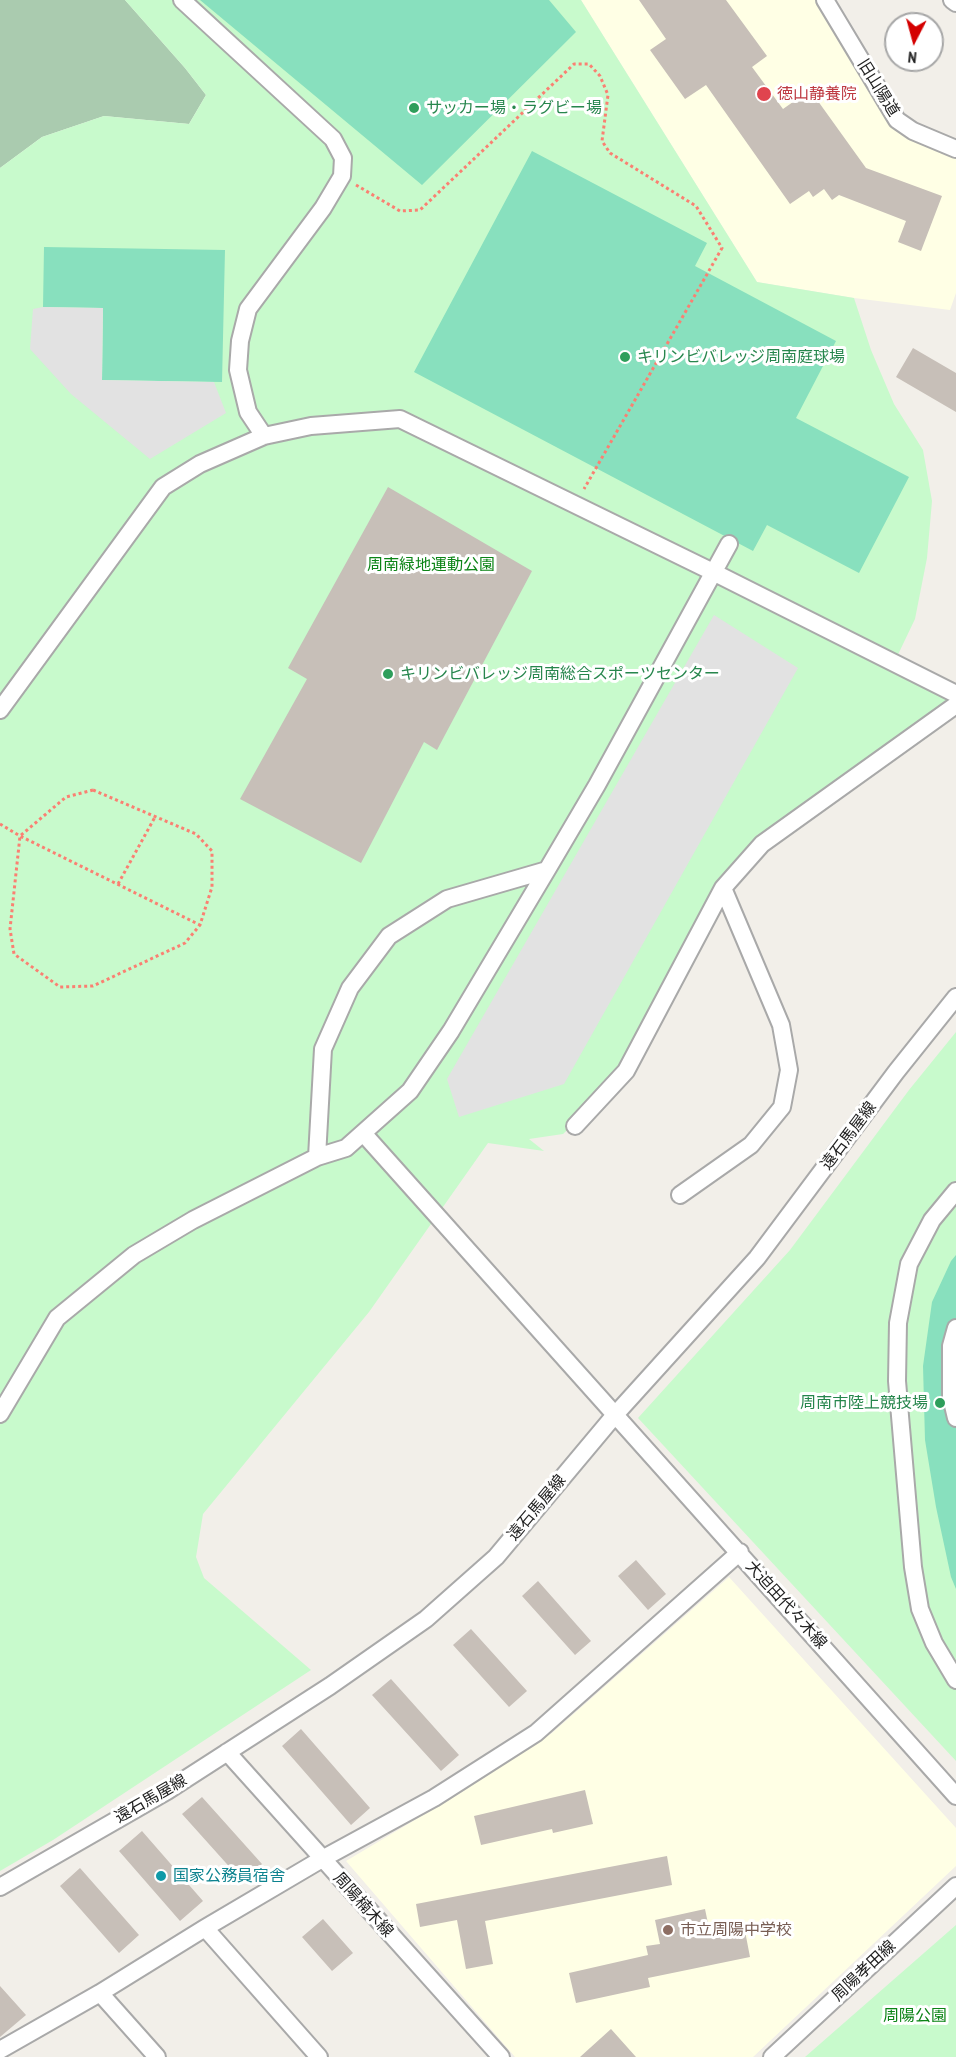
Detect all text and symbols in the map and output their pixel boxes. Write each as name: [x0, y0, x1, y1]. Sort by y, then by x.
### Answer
north arrow: [884, 12, 944, 72]
text: N: [907, 48, 918, 68]
street label: 旧山陽道: [853, 56, 903, 120]
place label: 徳山静養院: [777, 84, 857, 104]
marker: 徳山静養院: [755, 85, 773, 103]
place label: サッカー場・ラグビー場: [426, 98, 602, 118]
marker: サッカー場・ラグビー場: [407, 101, 421, 115]
place label: キリンビバレッジ周南庭球場: [637, 347, 845, 367]
marker: キリンビバレッジ周南庭球場: [618, 350, 632, 364]
park label: 周南緑地運動公園: [367, 555, 495, 575]
place label: キリンビバレッジ周南総合スポーツセンター: [400, 664, 720, 684]
marker: キリンビバレッジ周南総合スポーツセンター: [381, 667, 395, 681]
street label: 遠石馬屋線: [817, 1098, 881, 1174]
place label: 周南市陸上競技場: [800, 1393, 928, 1413]
marker: 周南市陸上競技場: [933, 1396, 947, 1410]
street label: 遠石馬屋線: [504, 1471, 570, 1545]
street label: 大迫田代々木線: [741, 1557, 831, 1653]
street label: 遠石馬屋線: [112, 1771, 190, 1827]
place label: 国家公務員宿舎: [173, 1866, 285, 1886]
marker: 国家公務員宿舎: [154, 1869, 168, 1883]
street label: 周陽楠木線: [329, 1869, 397, 1941]
place label: 市立周陽中学校: [680, 1920, 792, 1940]
marker: 市立周陽中学校: [661, 1923, 675, 1937]
street label: 周陽孝田線: [828, 1937, 900, 2005]
park label: 周陽公園: [883, 2006, 947, 2026]

